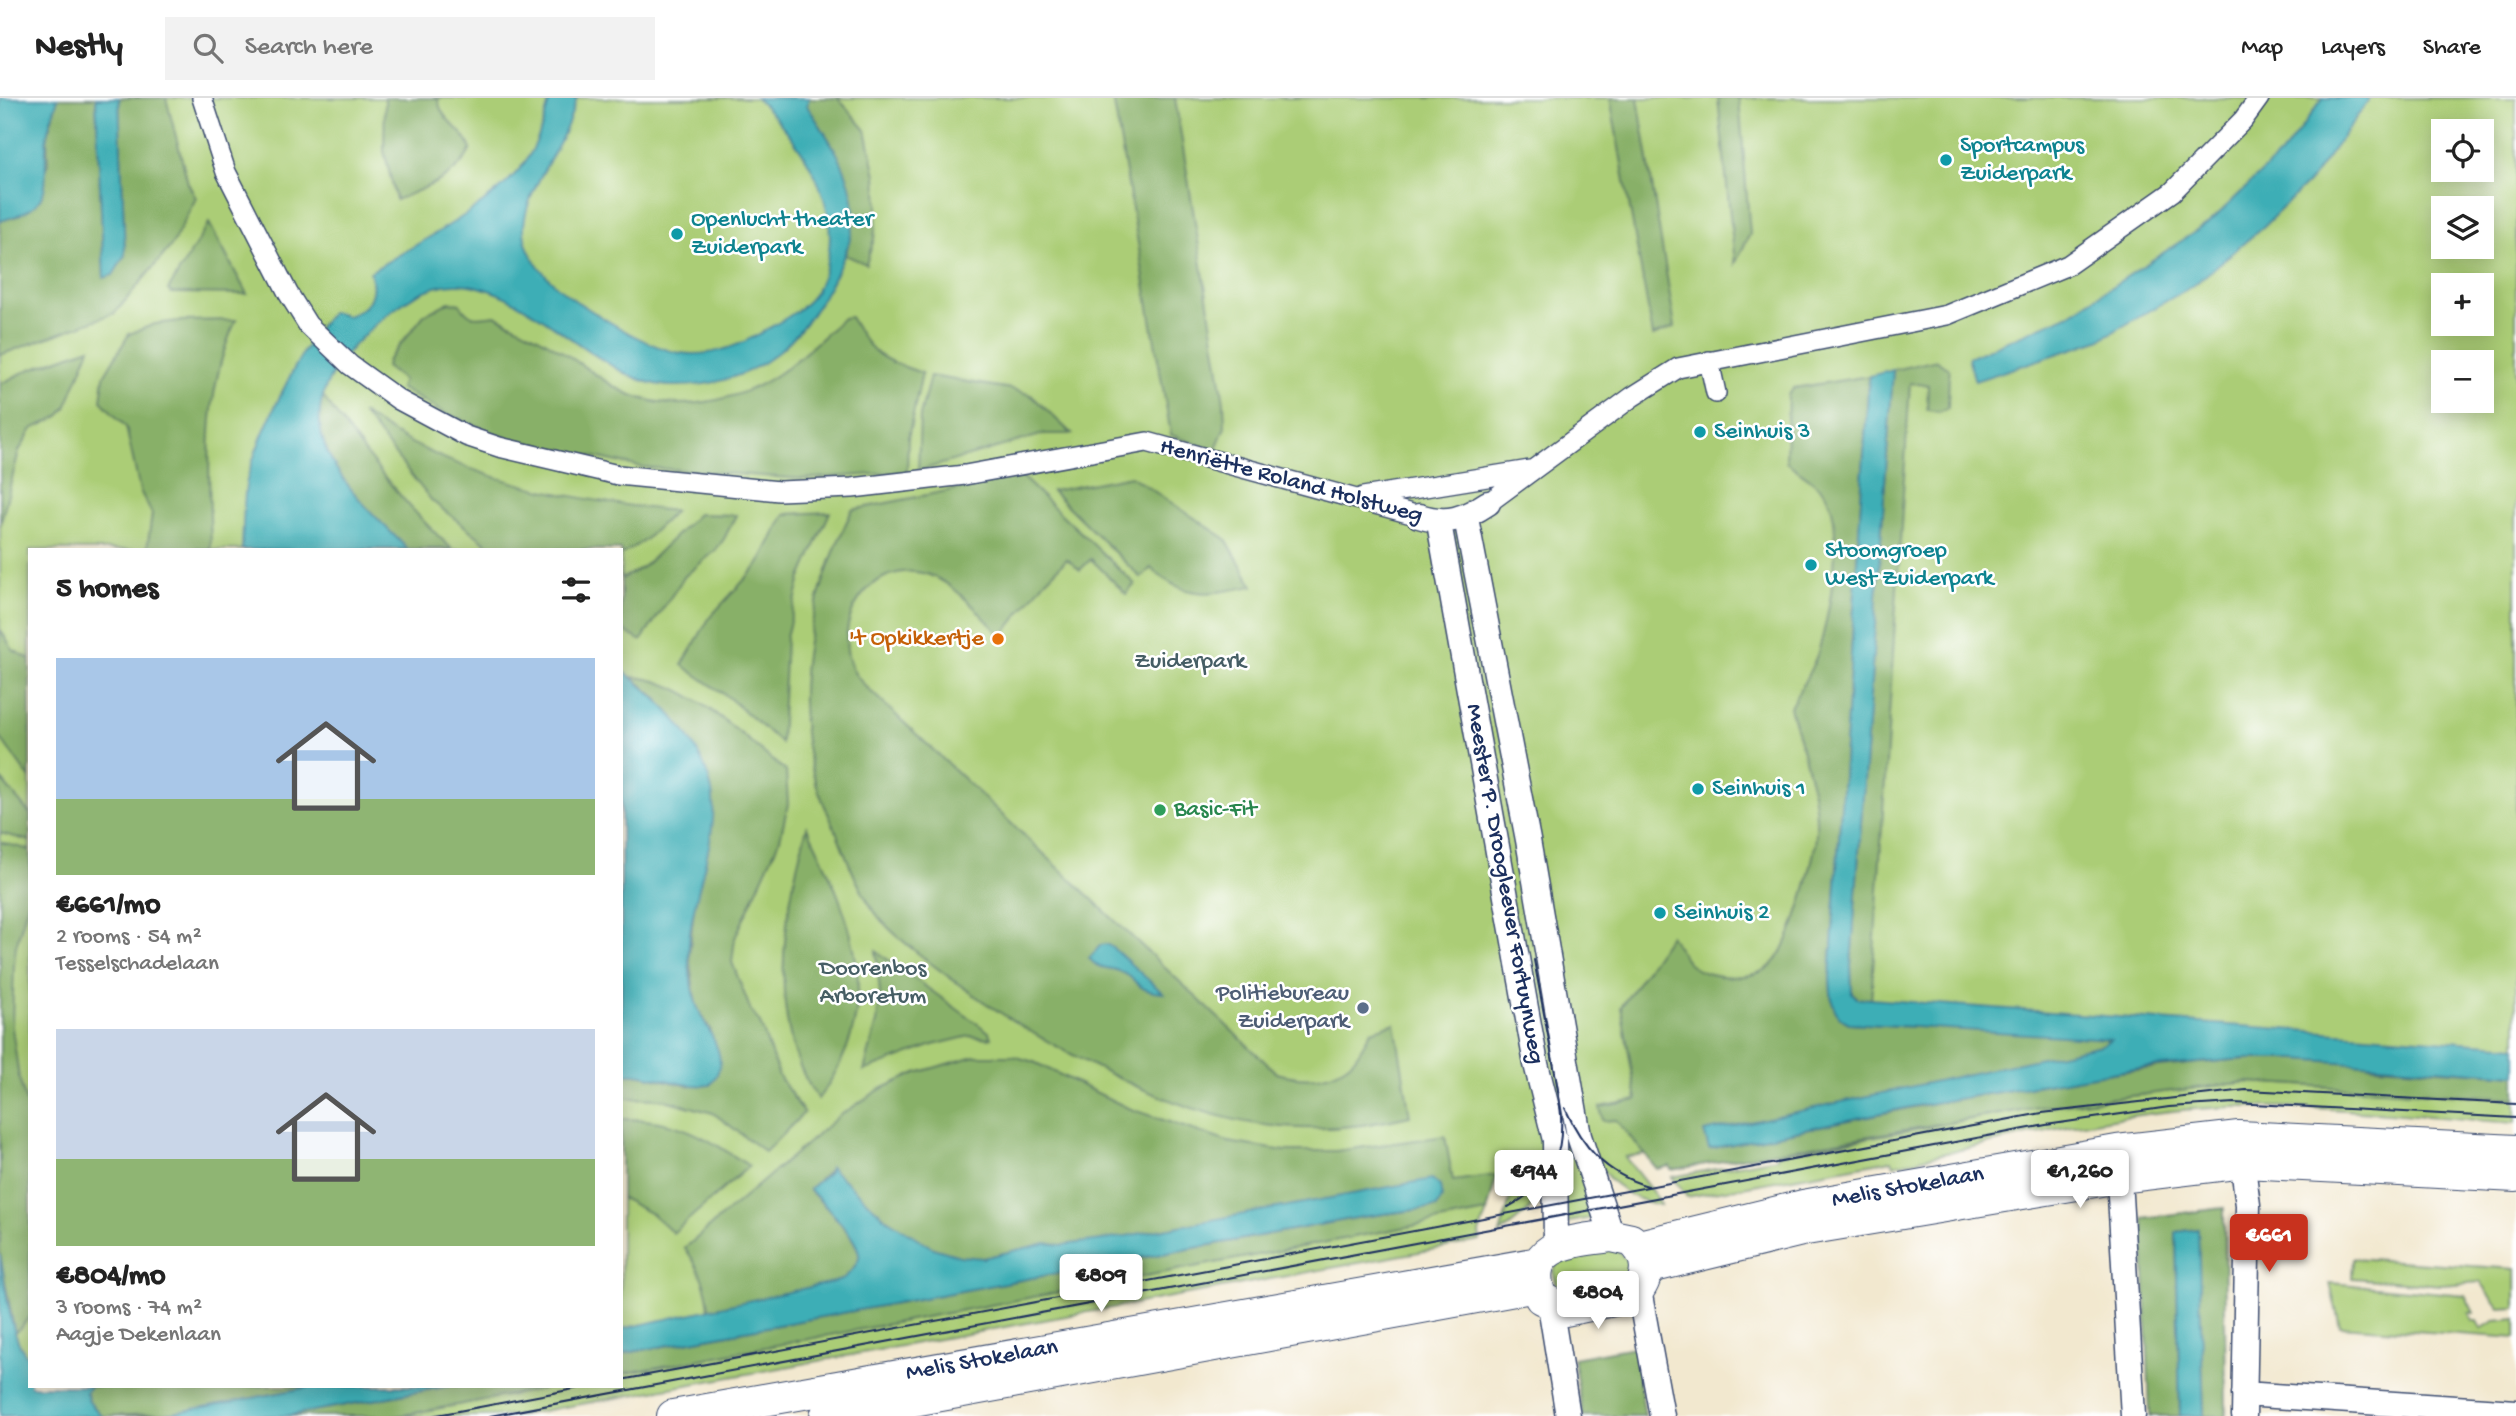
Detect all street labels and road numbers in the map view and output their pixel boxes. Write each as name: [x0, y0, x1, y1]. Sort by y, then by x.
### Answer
street label: Henriëtte Roland Holstweg: [1156, 433, 1426, 531]
street label: Meester P. Droogleever Fortuynweg: [1458, 702, 1550, 1066]
street label: Melis Stokelaan: [1830, 1160, 1987, 1216]
street label: Melis Stokelaan: [904, 1333, 1061, 1389]

